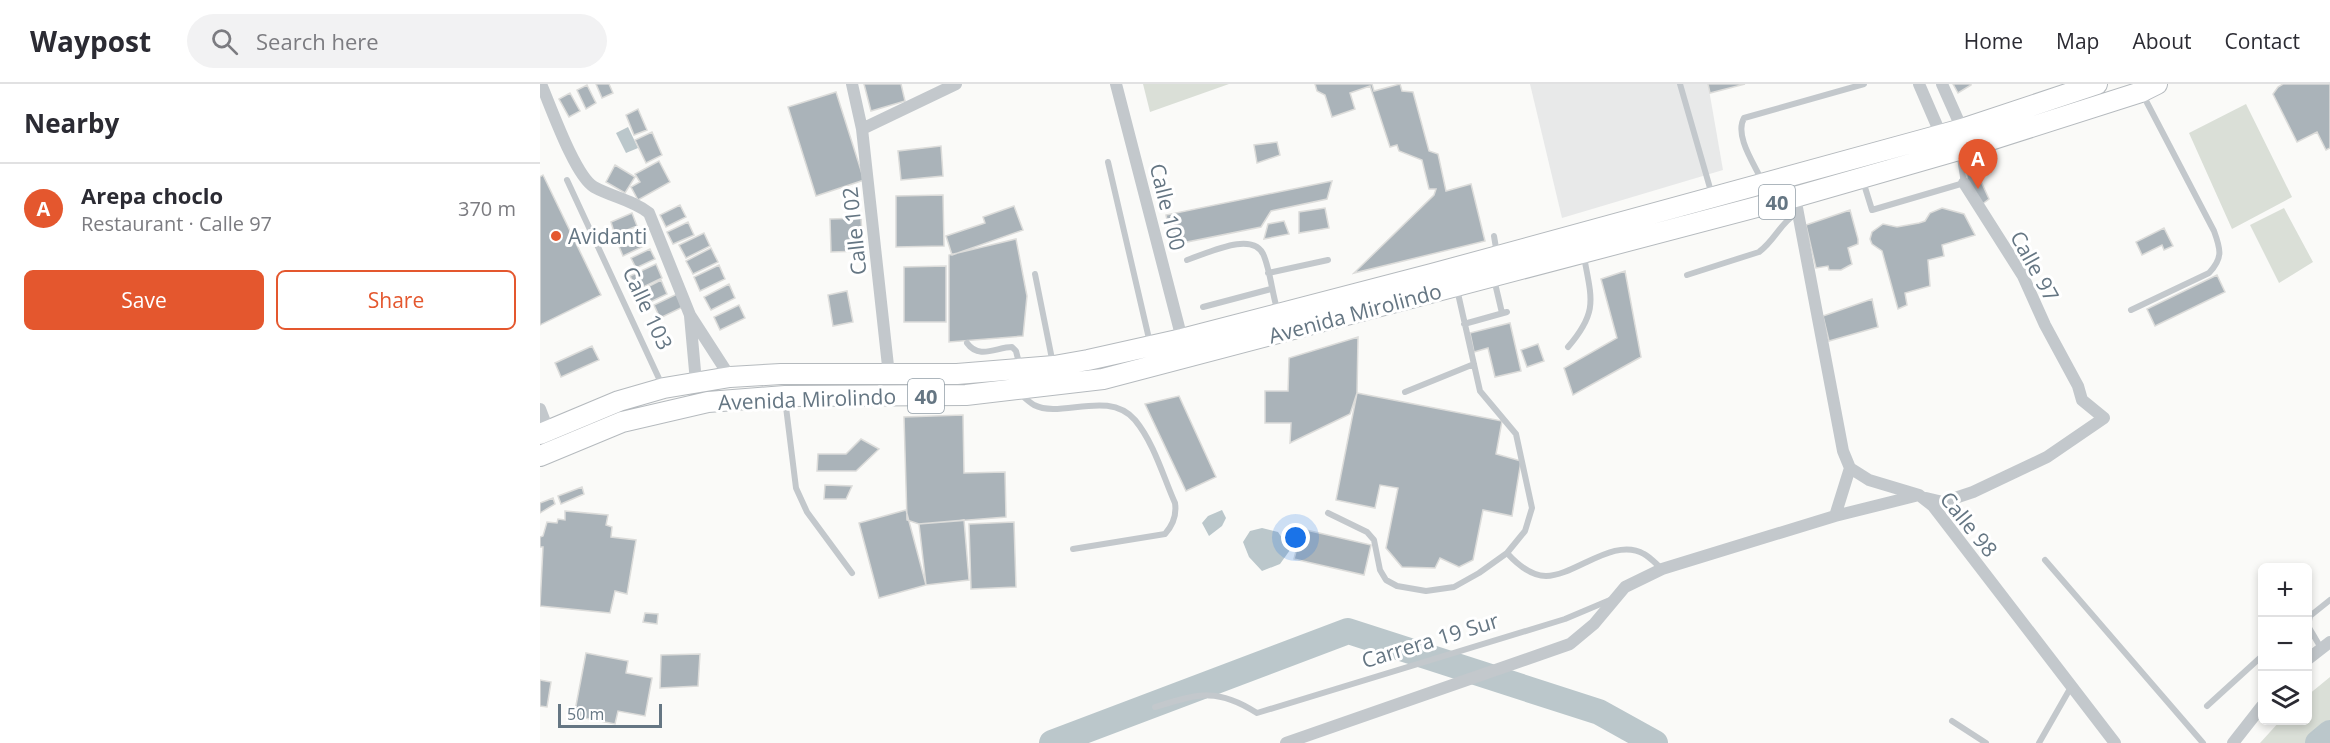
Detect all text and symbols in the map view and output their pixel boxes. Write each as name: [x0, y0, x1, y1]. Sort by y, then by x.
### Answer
search box: [187, 14, 607, 68]
text: Waypost: [30, 22, 151, 60]
icon: search: [208, 25, 241, 58]
text: Search here: [256, 26, 379, 56]
text: Home: [1964, 27, 2023, 55]
text: Map: [2056, 27, 2099, 55]
text: About: [2132, 27, 2192, 55]
text: Contact: [2225, 27, 2300, 55]
text: Nearby: [24, 105, 119, 141]
pin: A: [1958, 140, 1998, 189]
street label: Calle 100: [1144, 161, 1192, 253]
text: Arepa choclo: [81, 180, 223, 210]
street label: Calle 102: [835, 185, 873, 277]
road number: 40: [1759, 185, 1795, 219]
text: A: [37, 195, 50, 222]
text: 370 m: [458, 195, 516, 222]
text: Restaurant · Calle 97: [81, 210, 272, 237]
place label: Avidanti: [568, 222, 647, 250]
street label: Calle 97: [2004, 226, 2066, 306]
marker: Avidanti: [549, 229, 563, 243]
street label: Calle 103: [617, 262, 679, 354]
button: Save: [24, 270, 264, 330]
button: Share: [276, 270, 516, 330]
street label: Avenida Mirolindo: [1265, 276, 1445, 350]
road number: 40: [908, 379, 944, 413]
street label: Avenida Mirolindo: [718, 382, 896, 416]
street label: Calle 98: [1934, 485, 2004, 563]
your location: [1281, 523, 1310, 552]
map controls: [2258, 563, 2312, 725]
button: +: [2258, 563, 2312, 617]
street label: Carrera 19 Sur: [1358, 606, 1502, 674]
button: −: [2258, 617, 2312, 671]
button: layers: [2258, 671, 2312, 725]
scale bar: [558, 701, 662, 728]
text: 50 m: [567, 703, 604, 725]

